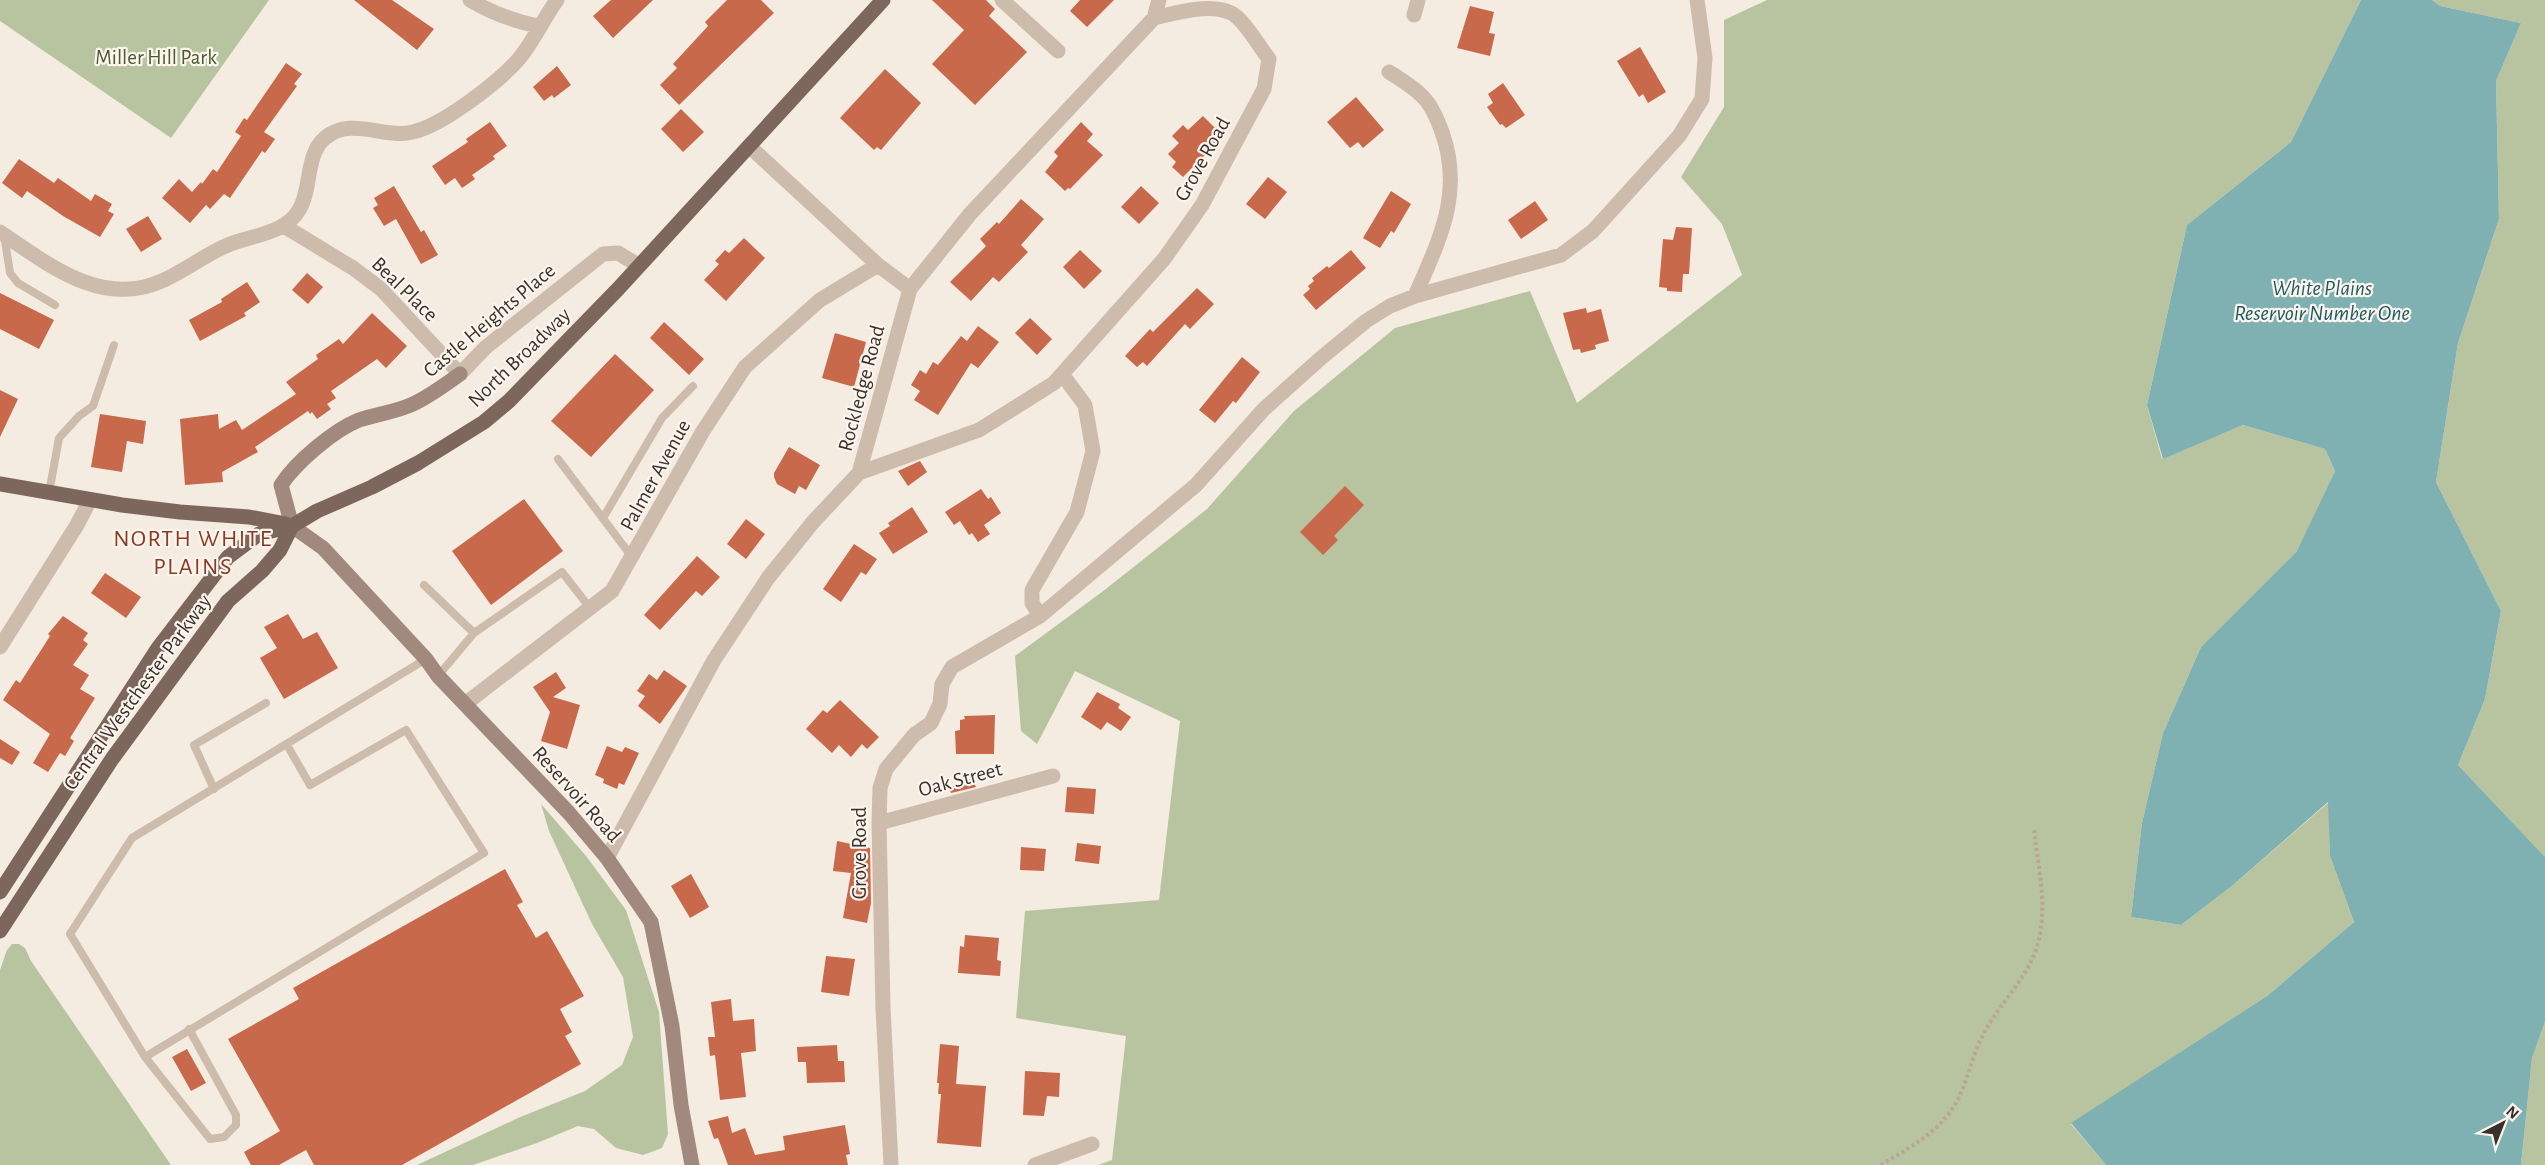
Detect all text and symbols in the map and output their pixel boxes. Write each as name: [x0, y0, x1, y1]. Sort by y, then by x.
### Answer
park label: Miller Hill Park: [95, 47, 217, 68]
street label: Grove Road: [1171, 114, 1234, 205]
street label: Beal Place: [368, 253, 442, 326]
street label: Castle Heights Place: [419, 259, 559, 381]
water label: White Plains Reservoir Number One: [2234, 277, 2410, 324]
street label: North Broadway: [464, 304, 574, 411]
street label: Rockledge Road: [835, 323, 888, 454]
street label: Palmer Avenue: [616, 416, 694, 534]
district label: NORTH WHITE PLAINS: [113, 527, 273, 579]
street label: Central Westchester Parkway: [60, 591, 215, 794]
street label: Reservoir Road: [528, 742, 625, 846]
street label: Oak Street: [916, 758, 1004, 801]
street label: Grove Road: [849, 807, 870, 899]
north arrow: [2473, 1093, 2533, 1153]
text: N: [2503, 1103, 2522, 1122]

